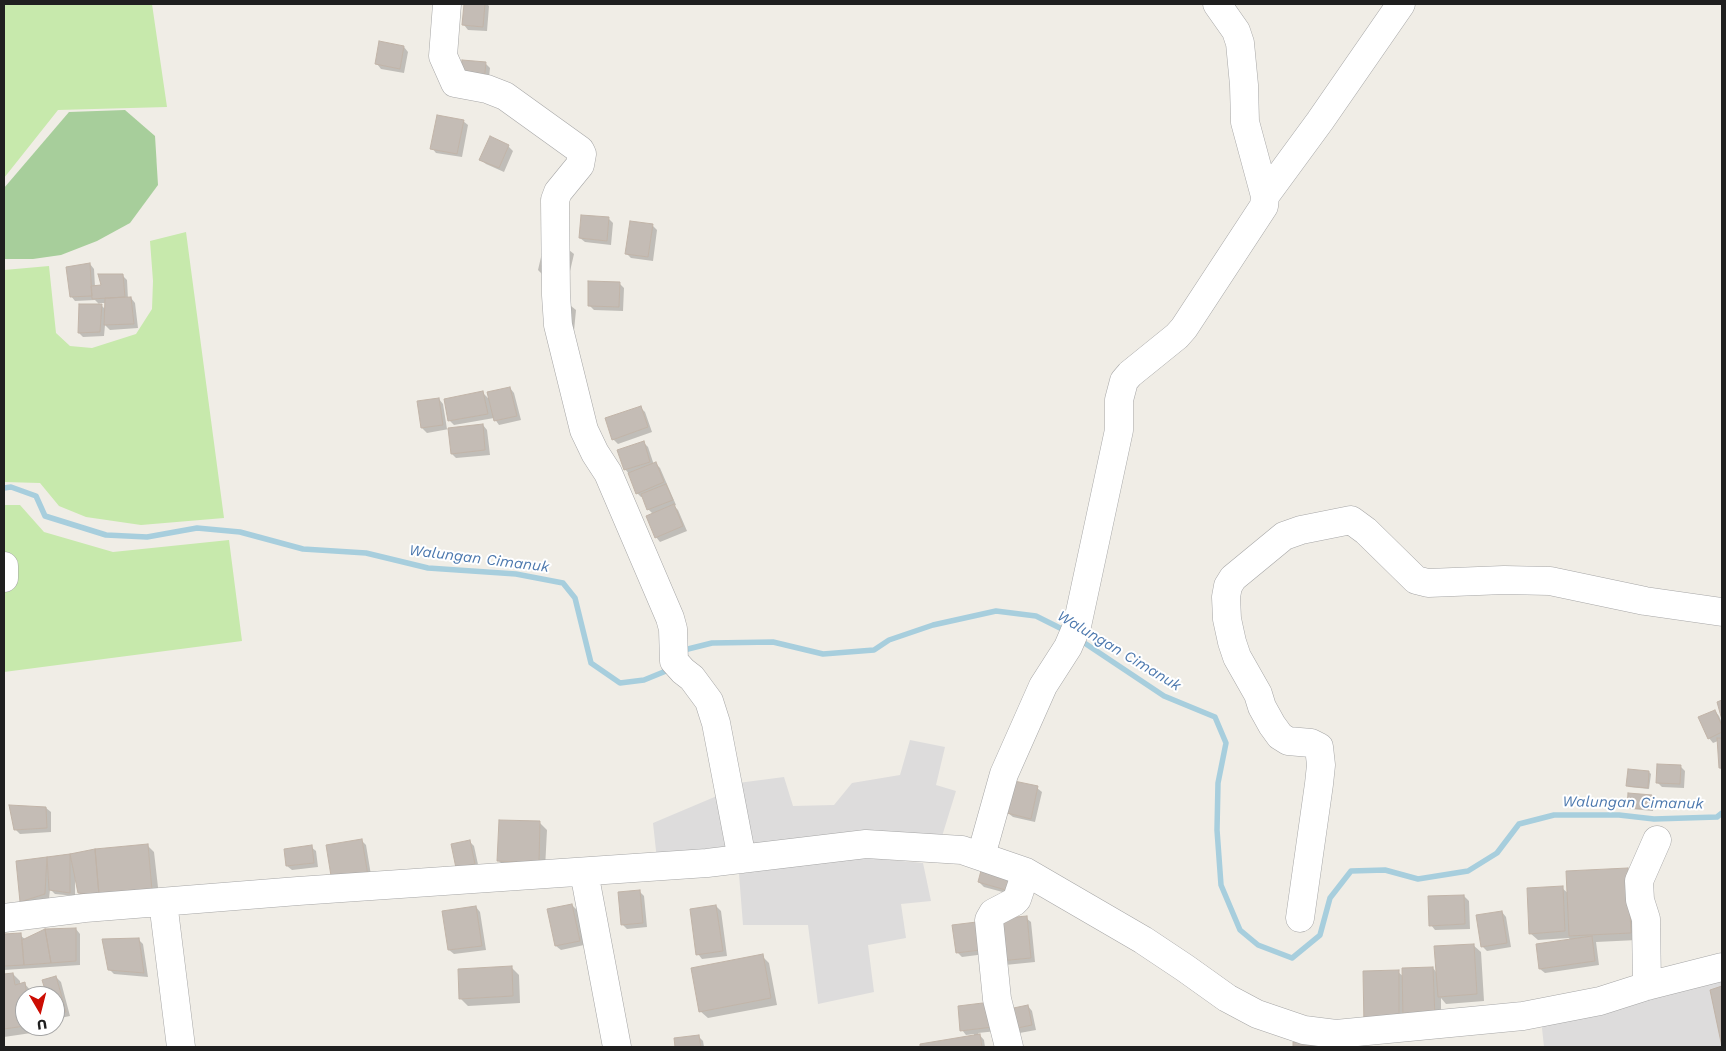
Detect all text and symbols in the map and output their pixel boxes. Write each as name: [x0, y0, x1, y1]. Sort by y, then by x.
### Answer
water label: Walungan Cimanuk: [408, 541, 550, 577]
water label: Walungan Cimanuk: [1054, 607, 1184, 695]
water label: Walungan Cimanuk: [1562, 793, 1704, 813]
north arrow: [15, 986, 65, 1036]
text: U: [36, 1016, 48, 1033]

